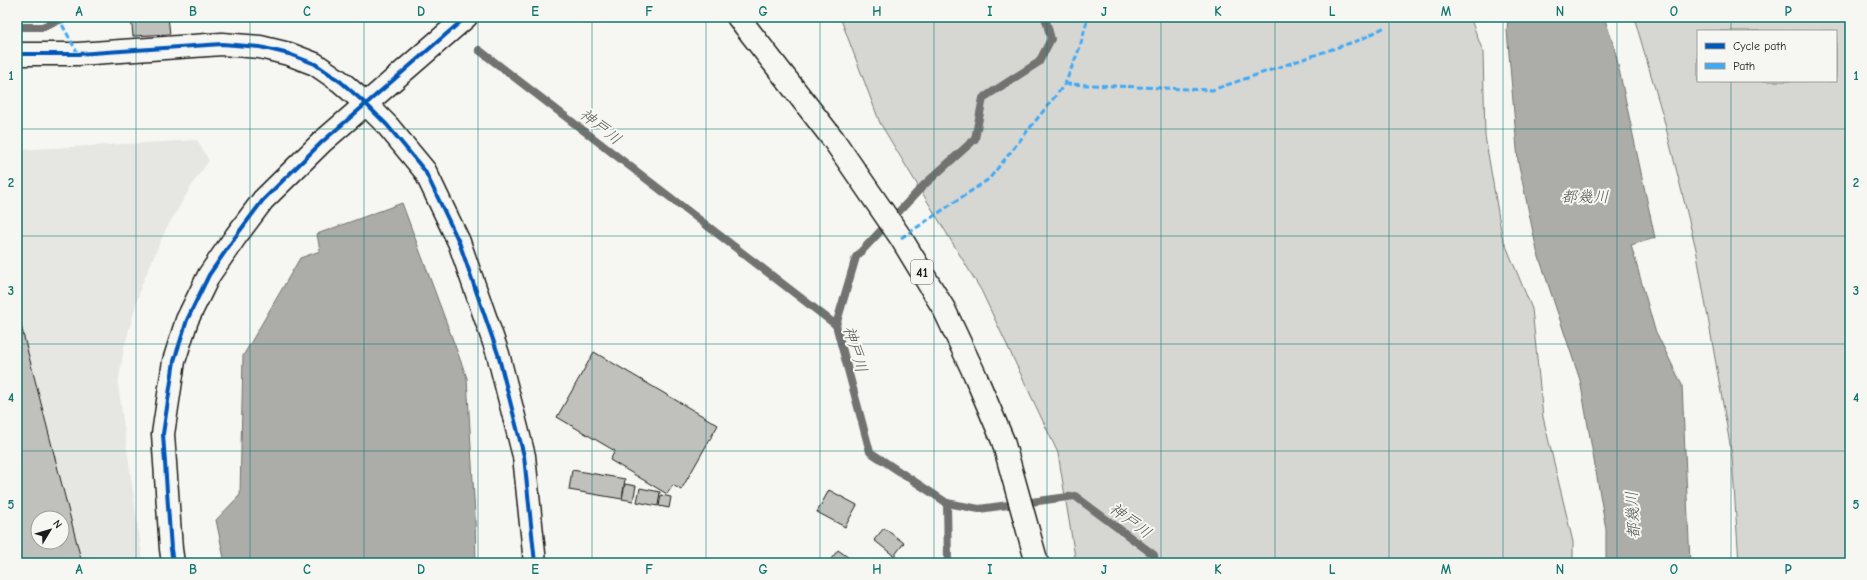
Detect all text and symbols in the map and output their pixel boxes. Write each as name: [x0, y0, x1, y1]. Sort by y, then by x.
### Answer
text: A: [75, 4, 83, 19]
text: B: [189, 4, 197, 19]
text: C: [303, 4, 311, 19]
text: D: [417, 4, 425, 19]
text: E: [531, 4, 539, 19]
text: F: [645, 4, 653, 19]
text: G: [758, 4, 768, 19]
text: H: [872, 4, 882, 19]
text: I: [987, 4, 993, 19]
text: J: [1101, 4, 1107, 19]
text: K: [1214, 4, 1222, 19]
text: L: [1329, 4, 1336, 19]
text: M: [1441, 4, 1452, 19]
text: N: [1556, 4, 1564, 19]
text: O: [1670, 4, 1678, 19]
text: P: [1784, 4, 1792, 19]
legend: [1697, 30, 1837, 82]
text: Cycle path: [1733, 39, 1786, 53]
text: Path: [1733, 59, 1755, 73]
text: 1: [8, 68, 14, 83]
text: 1: [1853, 68, 1859, 83]
water label: 神戸川: [576, 105, 625, 149]
text: 2: [8, 175, 14, 190]
text: 2: [1853, 175, 1859, 190]
water label: 都幾川: [1561, 188, 1609, 206]
road number: 41: [911, 260, 933, 284]
text: 3: [8, 283, 14, 298]
text: 3: [1853, 283, 1859, 298]
water label: 神戸川: [839, 324, 871, 375]
text: 4: [8, 390, 14, 405]
text: 4: [1853, 390, 1859, 405]
water label: 都幾川: [1623, 491, 1643, 539]
text: 5: [8, 497, 15, 512]
text: 5: [1853, 497, 1860, 512]
water label: 神戸川: [1106, 499, 1155, 542]
north arrow: [30, 510, 70, 550]
text: N: [50, 517, 65, 531]
text: A: [75, 562, 83, 577]
text: B: [189, 562, 197, 577]
text: C: [303, 562, 311, 577]
text: D: [417, 562, 425, 577]
text: E: [531, 562, 539, 577]
text: F: [645, 562, 653, 577]
text: G: [758, 562, 768, 577]
text: H: [872, 562, 882, 577]
text: I: [987, 562, 993, 577]
text: J: [1101, 562, 1107, 577]
text: K: [1214, 562, 1222, 577]
text: L: [1329, 562, 1336, 577]
text: M: [1441, 562, 1452, 577]
text: N: [1556, 562, 1564, 577]
text: O: [1670, 562, 1678, 577]
text: P: [1784, 562, 1792, 577]

